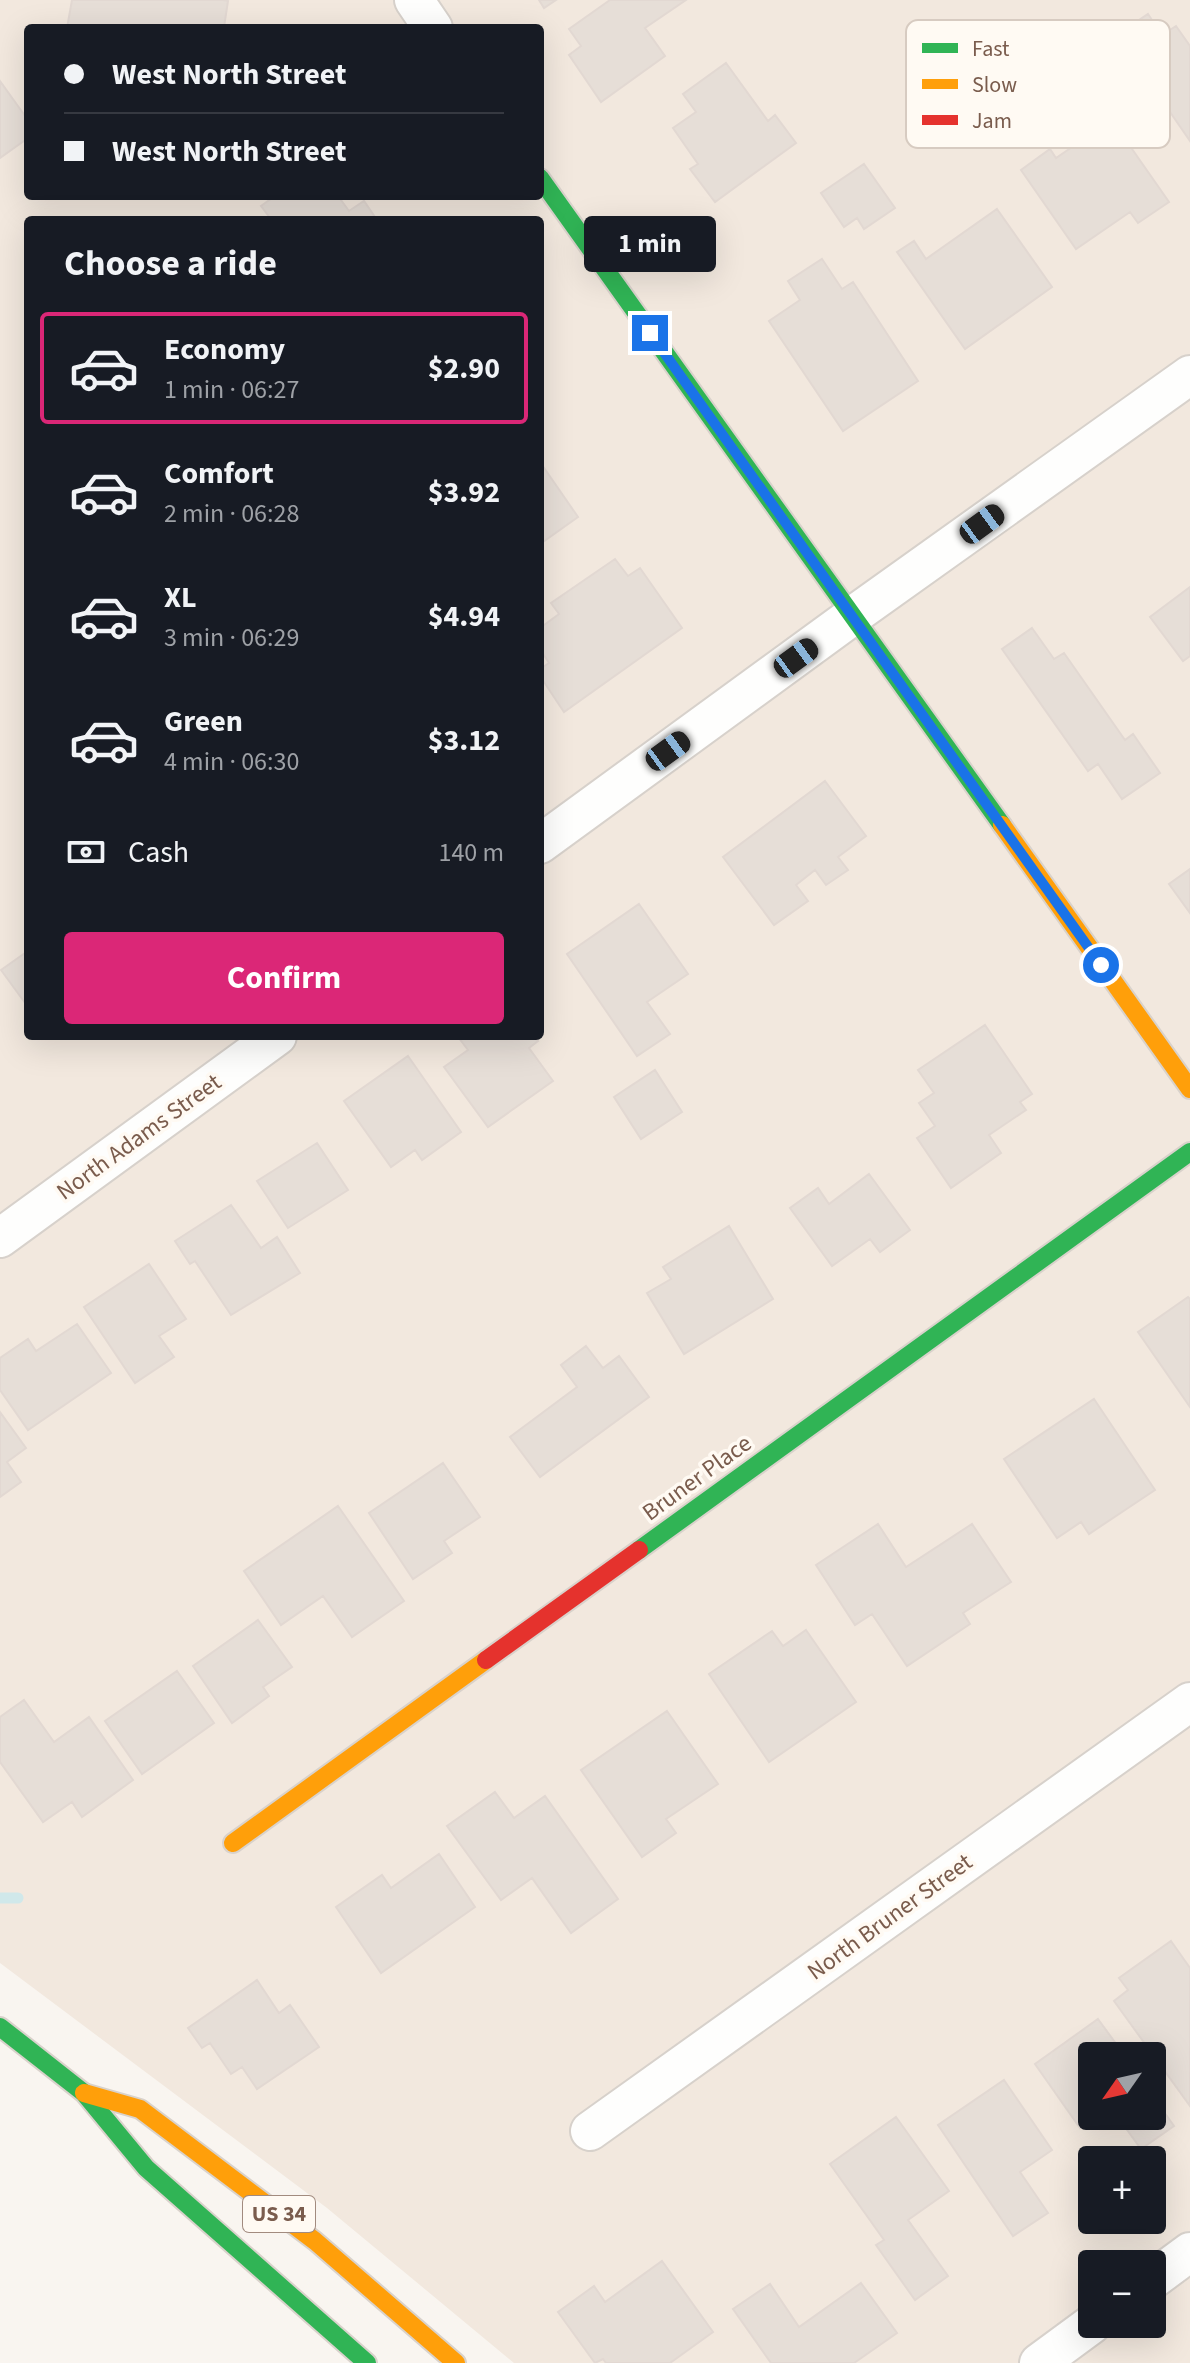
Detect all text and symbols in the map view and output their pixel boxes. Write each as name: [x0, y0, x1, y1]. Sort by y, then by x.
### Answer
legend: [906, 20, 1170, 148]
text: Fast: [972, 33, 1010, 65]
text: West North Street: [112, 53, 347, 96]
text: Slow: [972, 69, 1017, 101]
text: Jam: [972, 105, 1012, 137]
text: West North Street: [112, 130, 347, 173]
callout: 1 min: [584, 217, 716, 273]
text: 1 min: [618, 225, 682, 262]
text: Choose a ride: [64, 238, 277, 289]
route end: [632, 315, 668, 351]
text: Economy: [164, 328, 285, 371]
icon: car: [68, 332, 140, 404]
text: $2.90: [428, 347, 500, 390]
text: 1 min · 06:27: [164, 371, 299, 408]
text: Comfort: [164, 452, 274, 495]
icon: car: [68, 456, 140, 528]
text: $3.92: [428, 471, 500, 514]
text: 2 min · 06:28: [164, 495, 299, 532]
car: [956, 500, 1008, 548]
text: XL: [164, 576, 197, 619]
icon: car: [68, 580, 140, 652]
text: $4.94: [428, 595, 500, 638]
text: 3 min · 06:29: [164, 619, 299, 656]
car: [770, 634, 822, 682]
text: Green: [164, 700, 243, 743]
icon: car: [68, 704, 140, 776]
text: $3.12: [428, 719, 500, 762]
car: [642, 727, 694, 775]
text: 4 min · 06:30: [164, 743, 299, 780]
icon: cash: [64, 830, 108, 874]
text: Cash: [128, 831, 189, 874]
text: 140 m: [438, 834, 504, 871]
button: Confirm: [64, 932, 504, 1024]
route start: [1083, 947, 1119, 983]
street label: North Adams Street: [49, 1065, 229, 1209]
street label: Bruner Place: [635, 1426, 759, 1530]
street label: North Bruner Street: [800, 1845, 980, 1989]
north arrow: [1078, 2042, 1166, 2130]
map controls: [1078, 2042, 1166, 2338]
button: +: [1078, 2146, 1166, 2234]
road number: US 34: [243, 2196, 315, 2232]
button: −: [1078, 2250, 1166, 2338]

